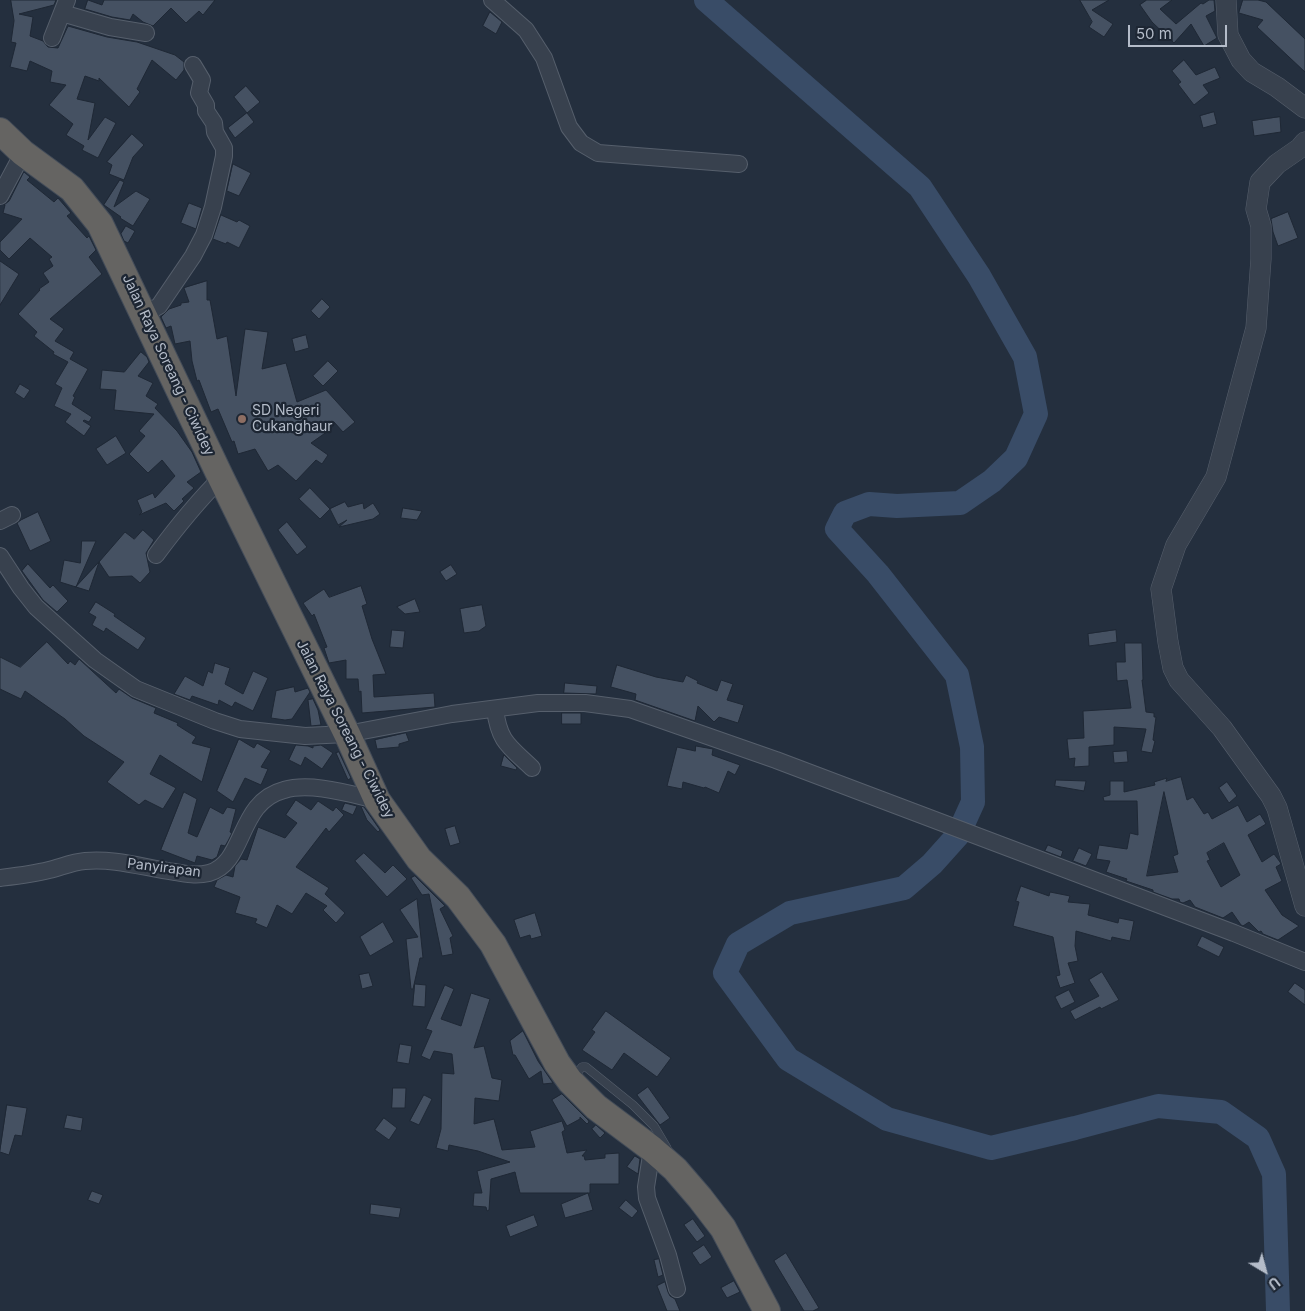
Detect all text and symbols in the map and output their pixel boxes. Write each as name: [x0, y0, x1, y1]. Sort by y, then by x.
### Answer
scale bar: [1130, 15, 1229, 47]
text: 50 m: [1136, 24, 1172, 43]
street label: Jalan Raya Soreang - Ciwidey: [119, 272, 217, 458]
place label: SD Negeri Cukanghaur: [252, 403, 333, 436]
marker: SD Negeri Cukanghaur: [236, 413, 248, 425]
street label: Jalan Raya Soreang - Ciwidey: [293, 637, 397, 821]
street label: Panyirapan: [126, 855, 202, 881]
north arrow: [1240, 1246, 1290, 1296]
text: U: [1265, 1274, 1284, 1293]

